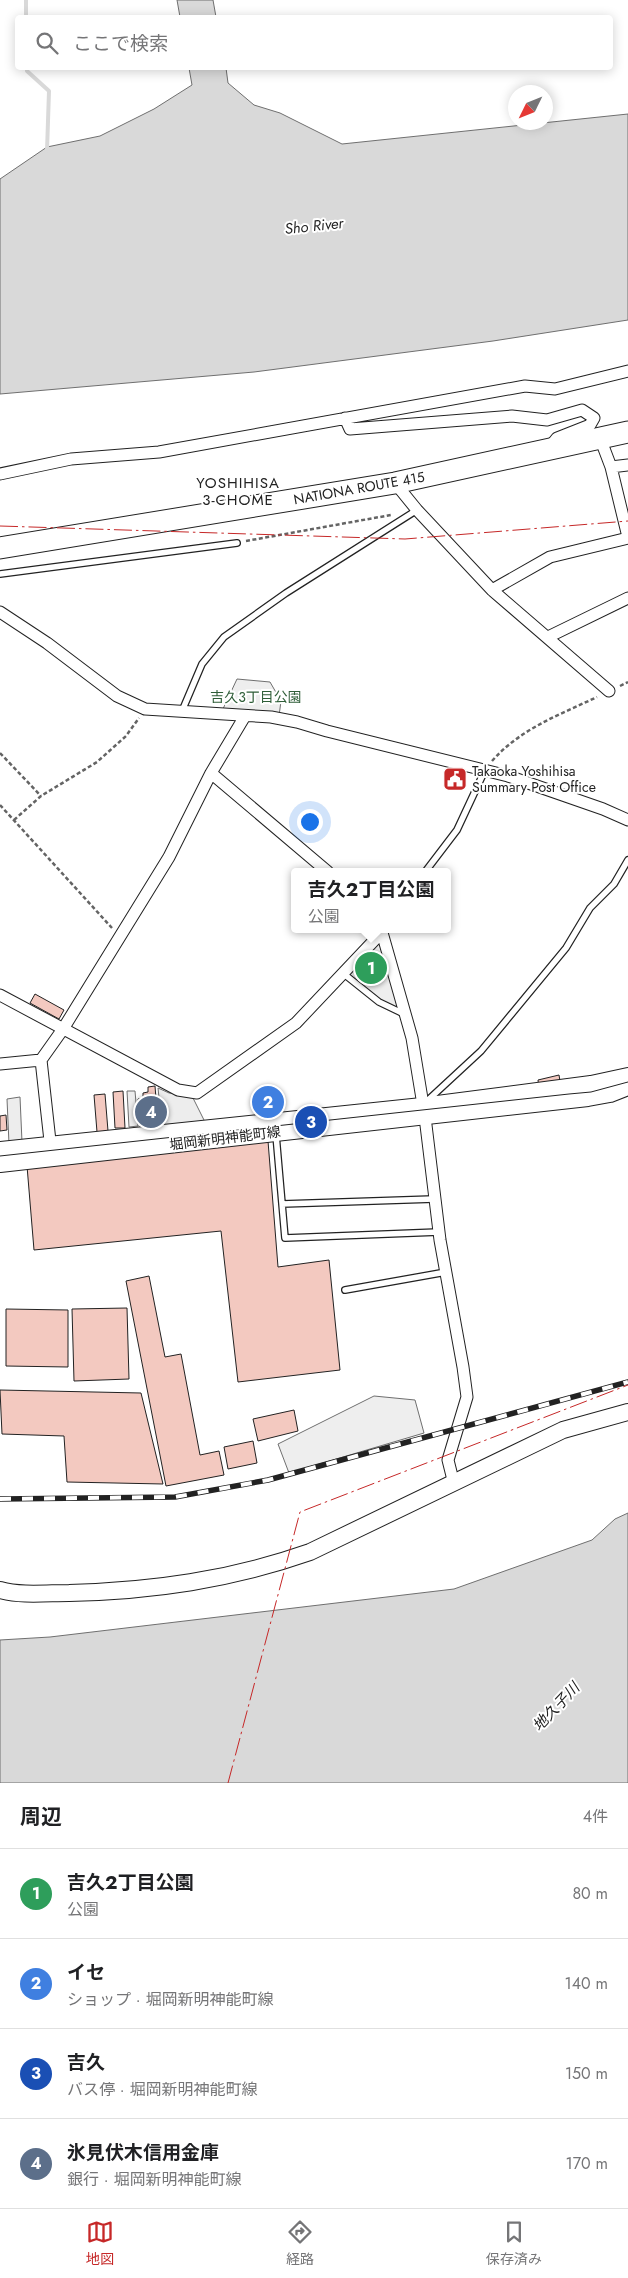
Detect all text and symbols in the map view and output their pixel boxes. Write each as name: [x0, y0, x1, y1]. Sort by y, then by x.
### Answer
search box: [15, 15, 613, 70]
icon: search: [33, 29, 61, 57]
text: ここで検索: [73, 30, 168, 57]
north arrow: [508, 85, 553, 130]
water label: Sho River: [284, 212, 345, 240]
street label: NATIONA ROUTE 415: [292, 467, 426, 509]
district label: YOSHIHISA 3-CHOME: [196, 472, 280, 511]
park label: 吉久3丁目公園: [210, 687, 302, 707]
place label: Takaoka Yoshihisa Summary Post Office: [472, 761, 596, 797]
public building icon: Takaoka Yoshihisa Summary Post Office: [442, 766, 468, 792]
your location: [297, 809, 323, 835]
popup: [291, 868, 451, 933]
text: 吉久2丁目公園: [308, 876, 434, 903]
text: 公園: [308, 905, 340, 928]
pin: 1: [355, 949, 387, 987]
pin: 2: [252, 1083, 284, 1121]
pin: 4: [135, 1093, 167, 1131]
pin: 3: [295, 1103, 327, 1141]
street label: 堀岡新明神能町線: [168, 1121, 282, 1155]
water label: 地久子川: [527, 1676, 586, 1736]
text: 周辺: [20, 1802, 62, 1832]
text: 4件: [583, 1805, 608, 1828]
text: 吉久2丁目公園: [67, 1869, 193, 1896]
text: 1: [32, 1882, 40, 1905]
text: 80 m: [572, 1882, 608, 1905]
text: 公園: [67, 1898, 99, 1921]
text: イセ: [67, 1959, 105, 1986]
text: 2: [31, 1972, 41, 1995]
text: 140 m: [565, 1972, 608, 1995]
text: ショップ · 堀岡新明神能町線: [67, 1988, 273, 2011]
text: 吉久: [67, 2049, 105, 2076]
text: 3: [31, 2062, 41, 2085]
text: 150 m: [565, 2062, 608, 2085]
text: バス停 · 堀岡新明神能町線: [67, 2078, 257, 2101]
text: 氷見伏木信用金庫: [67, 2139, 219, 2166]
text: 4: [30, 2152, 42, 2175]
text: 170 m: [566, 2152, 608, 2175]
text: 銀行 · 堀岡新明神能町線: [67, 2168, 241, 2191]
tab: 地図: [86, 2218, 114, 2269]
tab: 経路: [286, 2218, 314, 2269]
tab: 保存済み: [486, 2218, 542, 2269]

